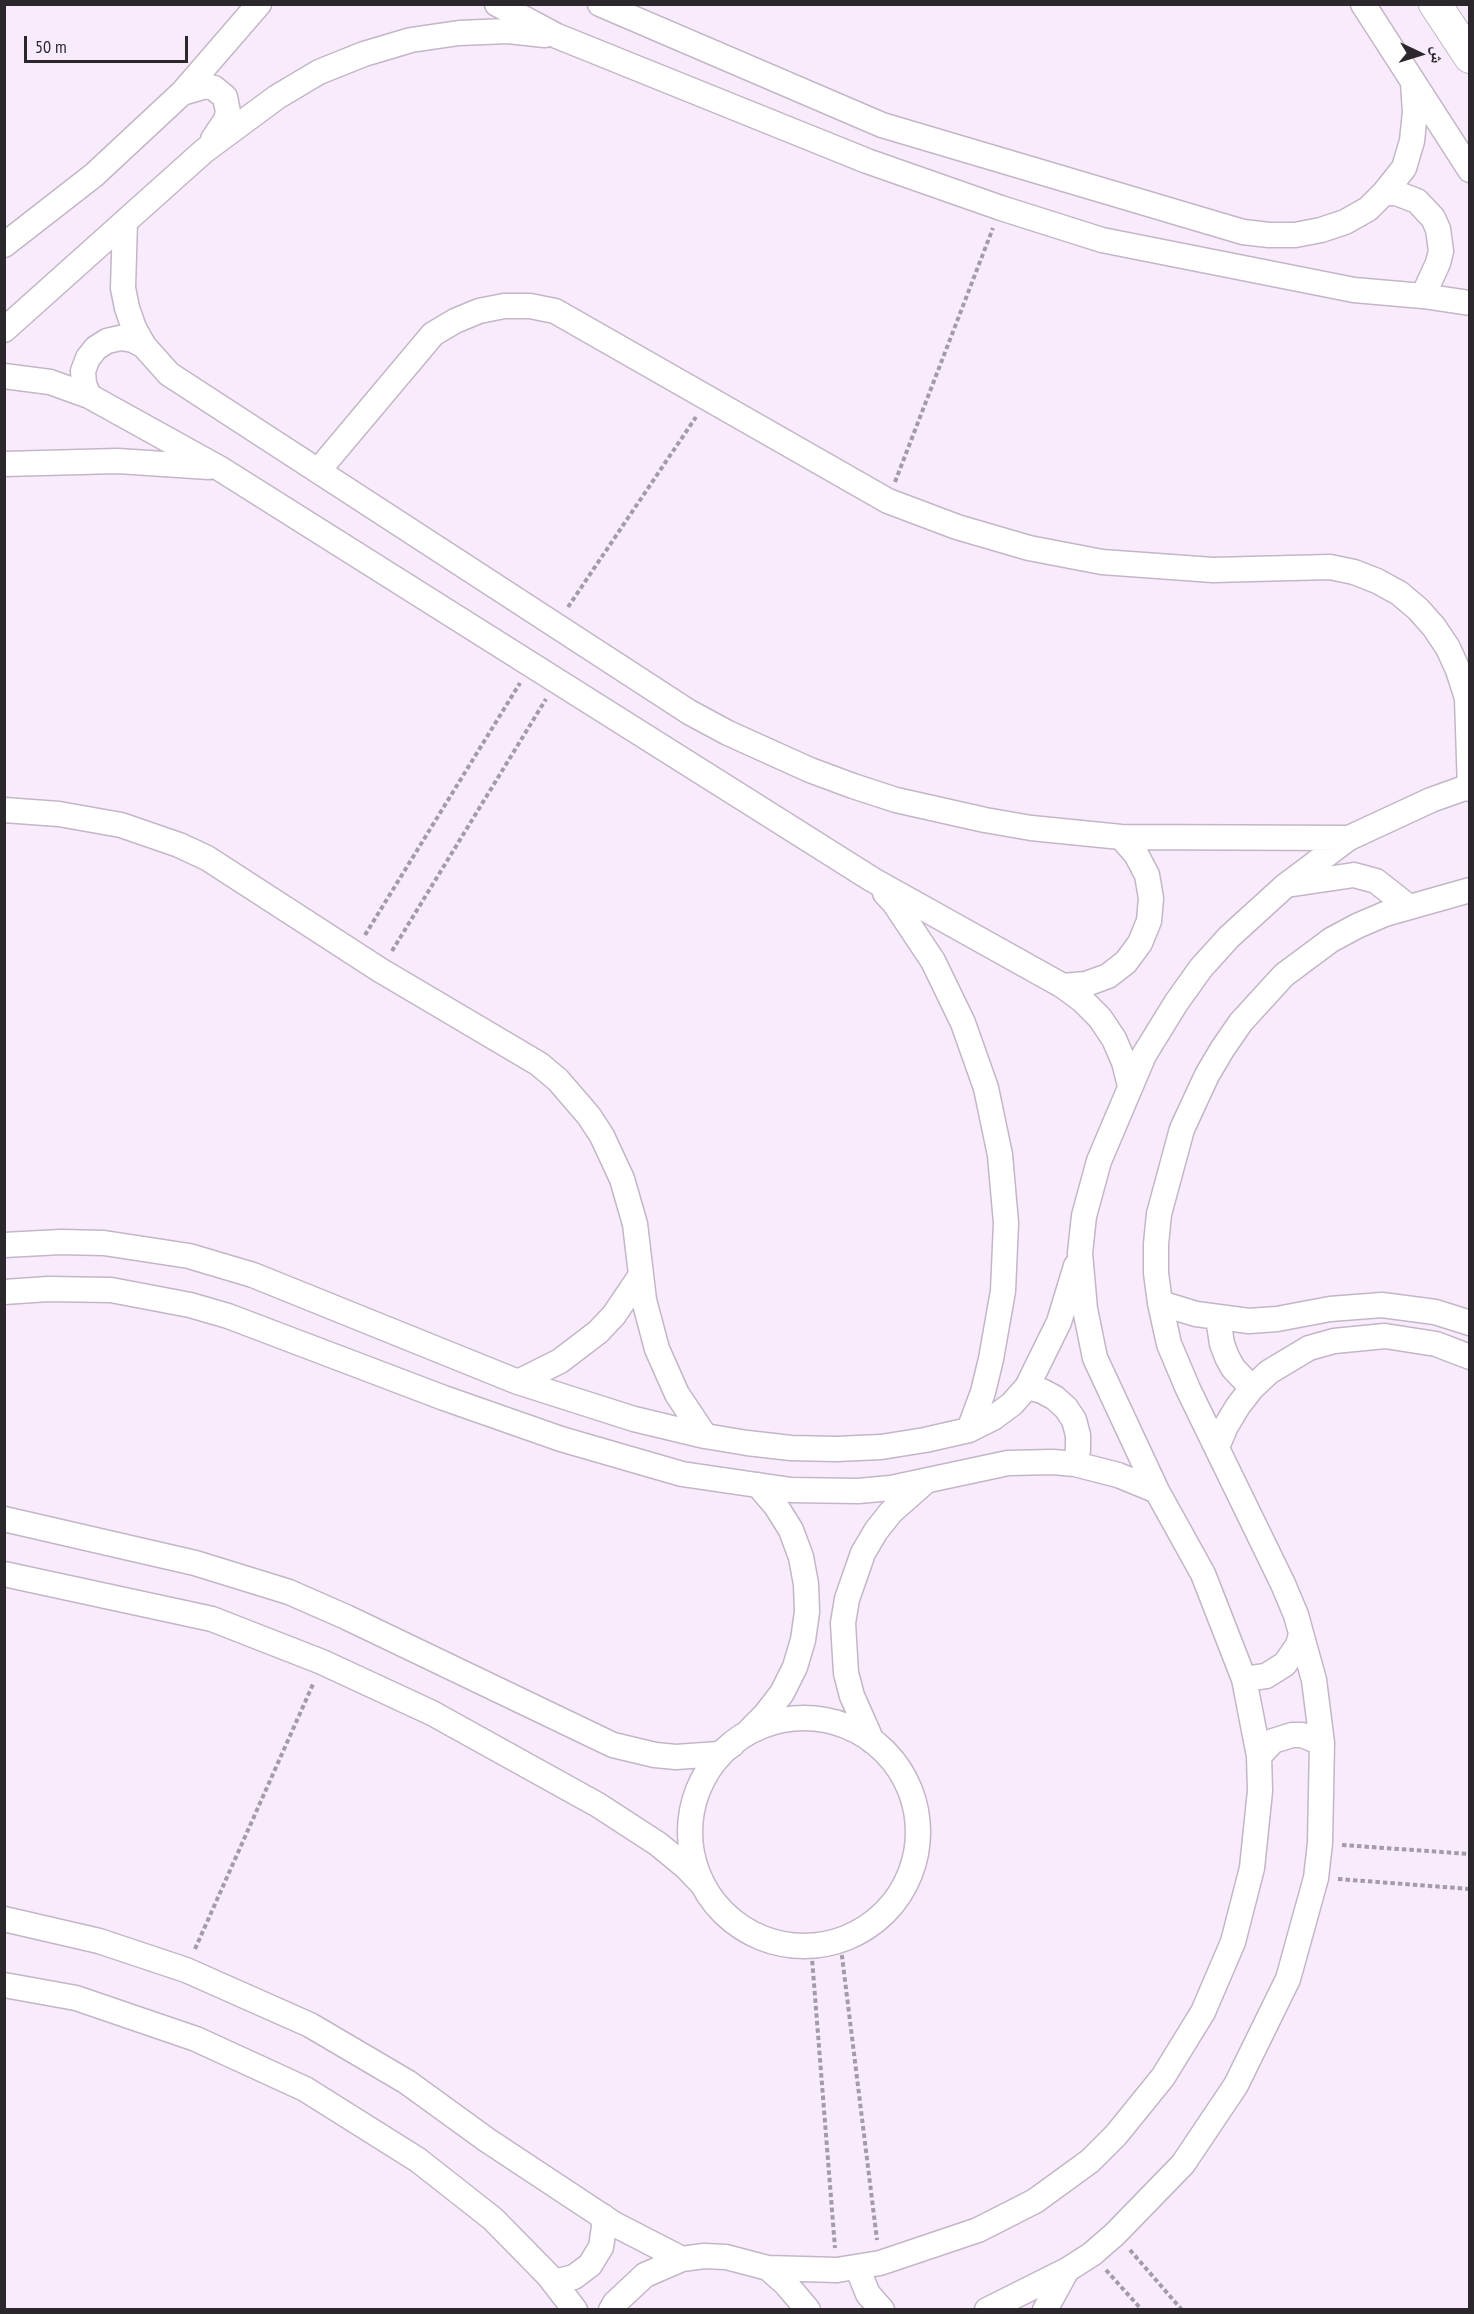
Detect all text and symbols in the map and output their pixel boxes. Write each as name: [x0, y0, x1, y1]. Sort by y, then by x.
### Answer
scale bar: [27, 24, 190, 62]
north arrow: [1390, 24, 1450, 84]
text: 50 m: [35, 35, 67, 58]
text: ش: [1427, 46, 1449, 64]

